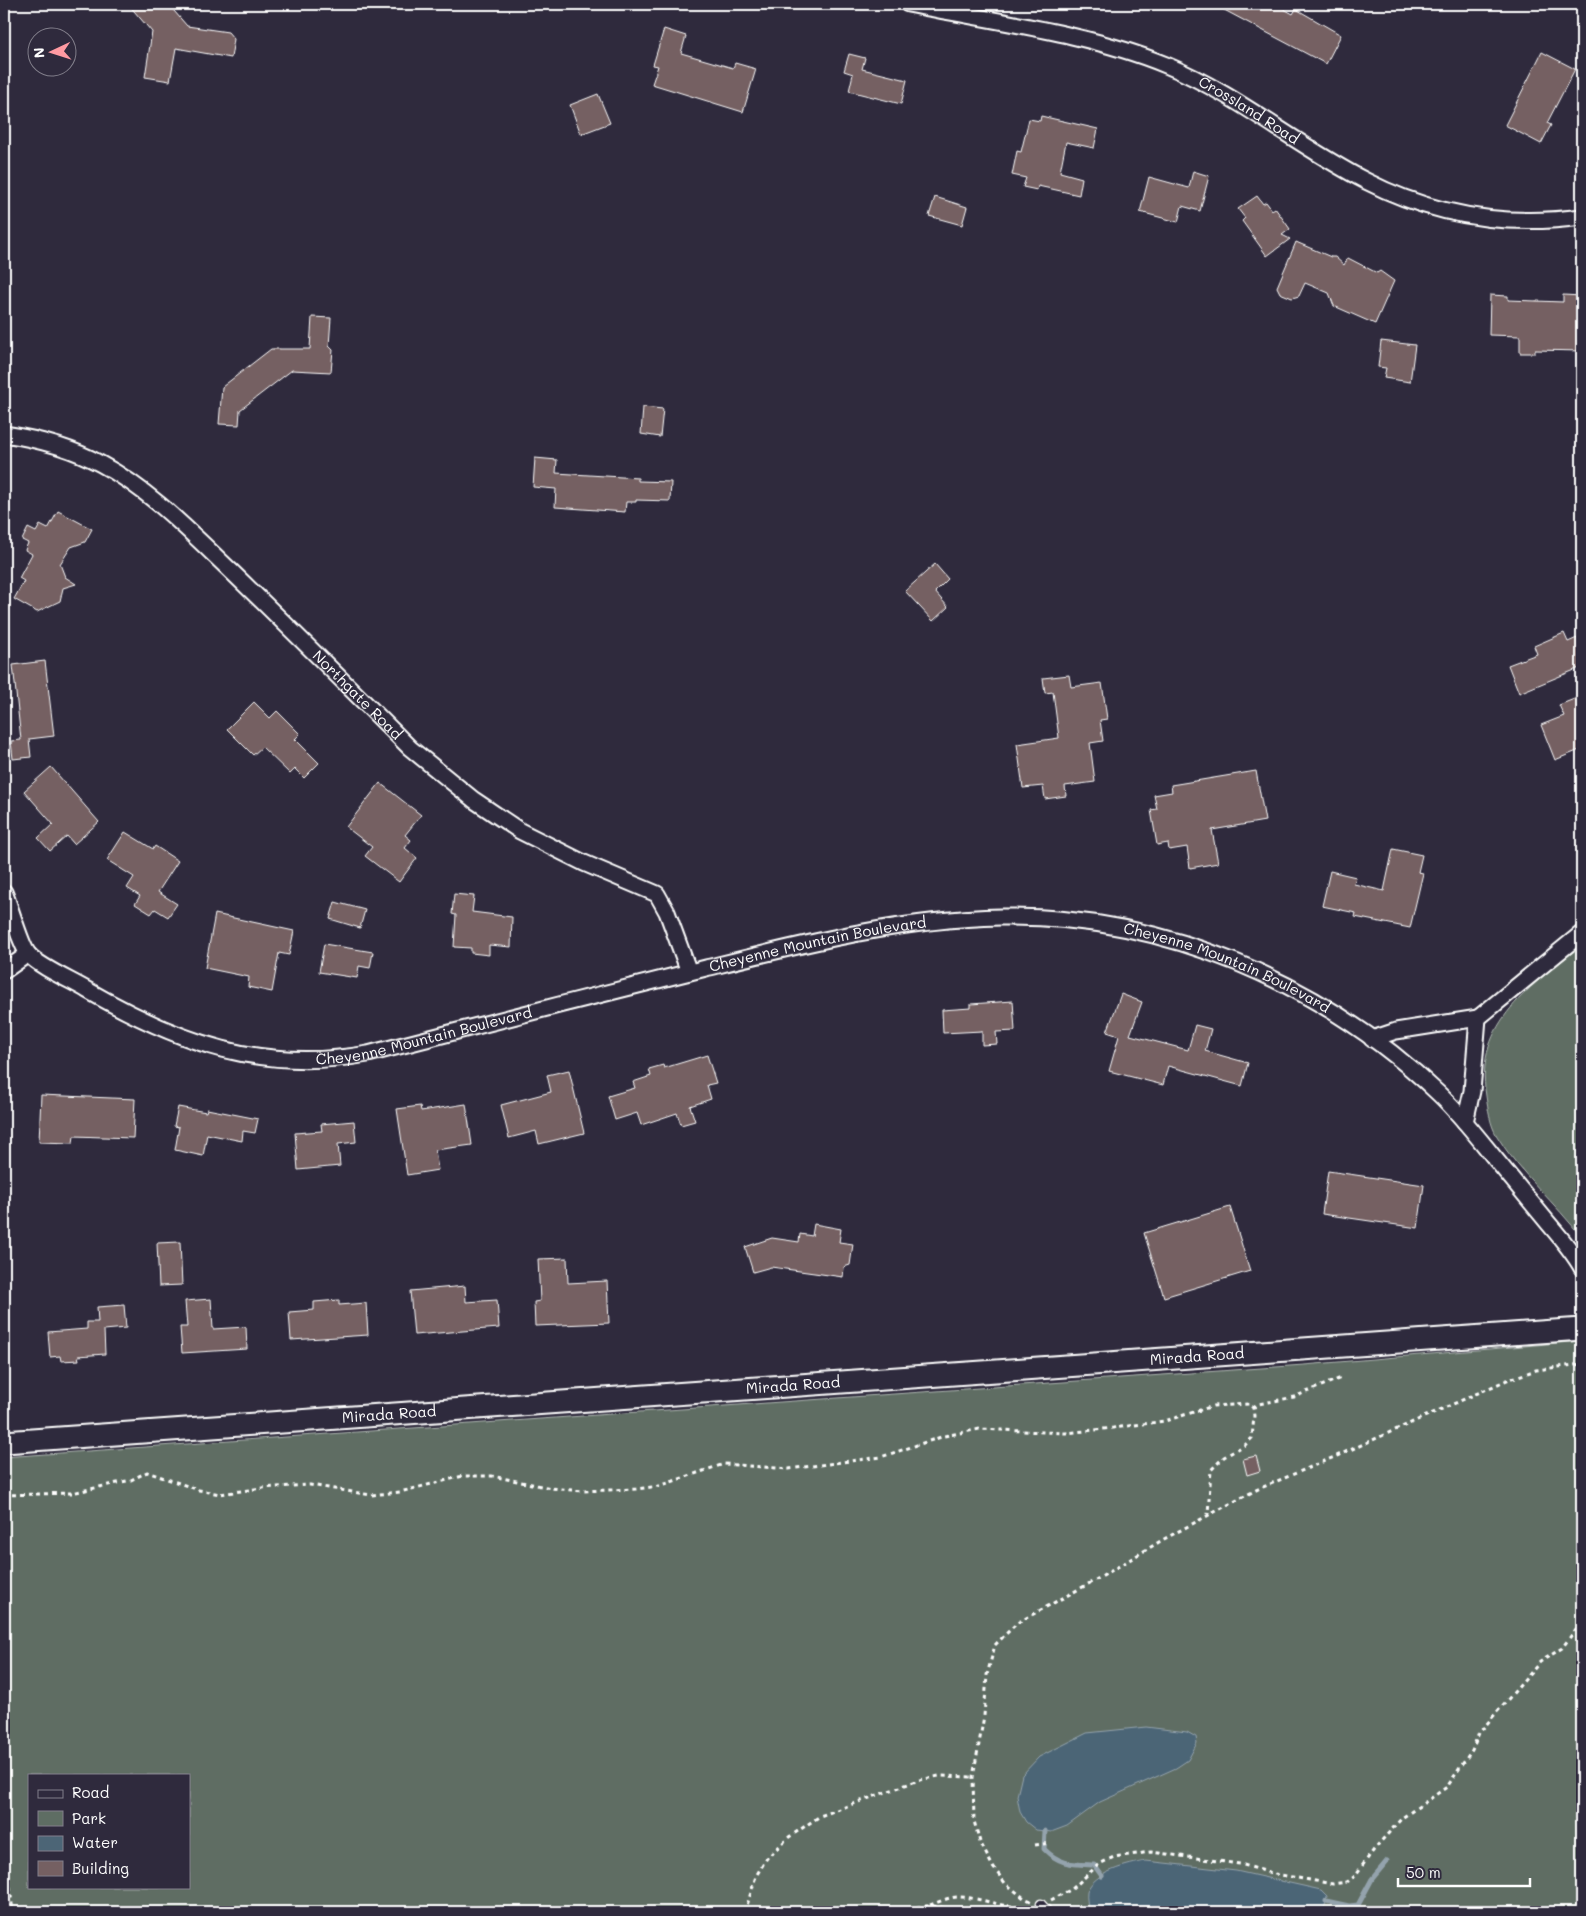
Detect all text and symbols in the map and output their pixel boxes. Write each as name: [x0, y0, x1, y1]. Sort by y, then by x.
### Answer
north arrow: [28, 28, 78, 78]
text: N: [29, 47, 48, 59]
street label: Crossland Road: [1195, 71, 1303, 148]
street label: Northgate Road: [309, 646, 407, 744]
street label: Cheyenne Mountain Boulevard: [707, 911, 927, 976]
street label: Cheyenne Mountain Boulevard: [1122, 917, 1334, 1017]
street label: Cheyenne Mountain Boulevard: [315, 1001, 534, 1069]
street label: Mirada Road: [1149, 1342, 1245, 1369]
street label: Mirada Road: [745, 1371, 841, 1398]
street label: Mirada Road: [341, 1400, 437, 1427]
legend: [28, 1774, 190, 1888]
text: Road: [72, 1782, 109, 1802]
text: Park: [72, 1808, 106, 1828]
text: Water: [72, 1832, 118, 1852]
scale bar: [1398, 1856, 1531, 1888]
text: Building: [72, 1858, 129, 1878]
text: 50 m: [1406, 1862, 1441, 1882]

